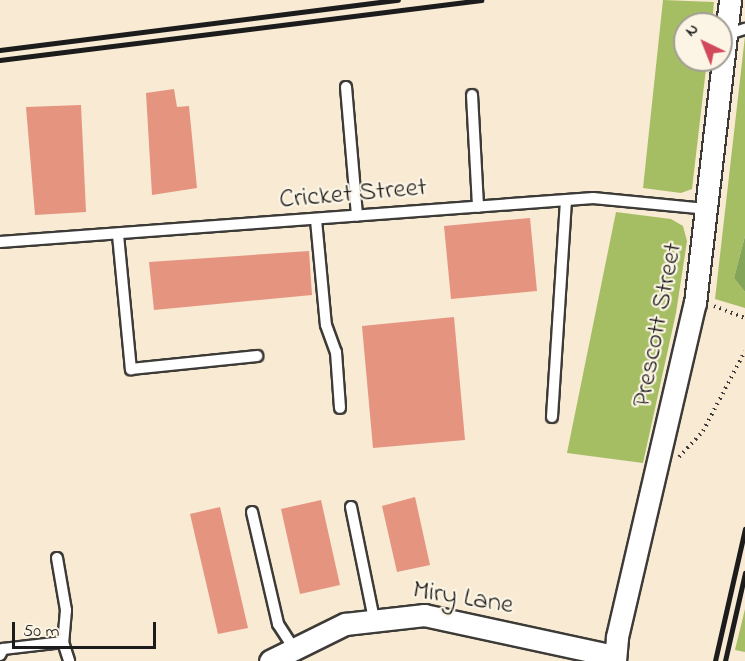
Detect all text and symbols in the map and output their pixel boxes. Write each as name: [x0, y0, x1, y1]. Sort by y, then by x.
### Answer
north arrow: [673, 12, 733, 72]
text: N: [680, 18, 704, 43]
street label: Cricket Street: [278, 171, 428, 217]
street label: Prescott Street: [626, 240, 690, 410]
street label: Miry Lane: [410, 574, 516, 622]
scale bar: [15, 610, 159, 648]
text: 50 m: [23, 619, 60, 645]

